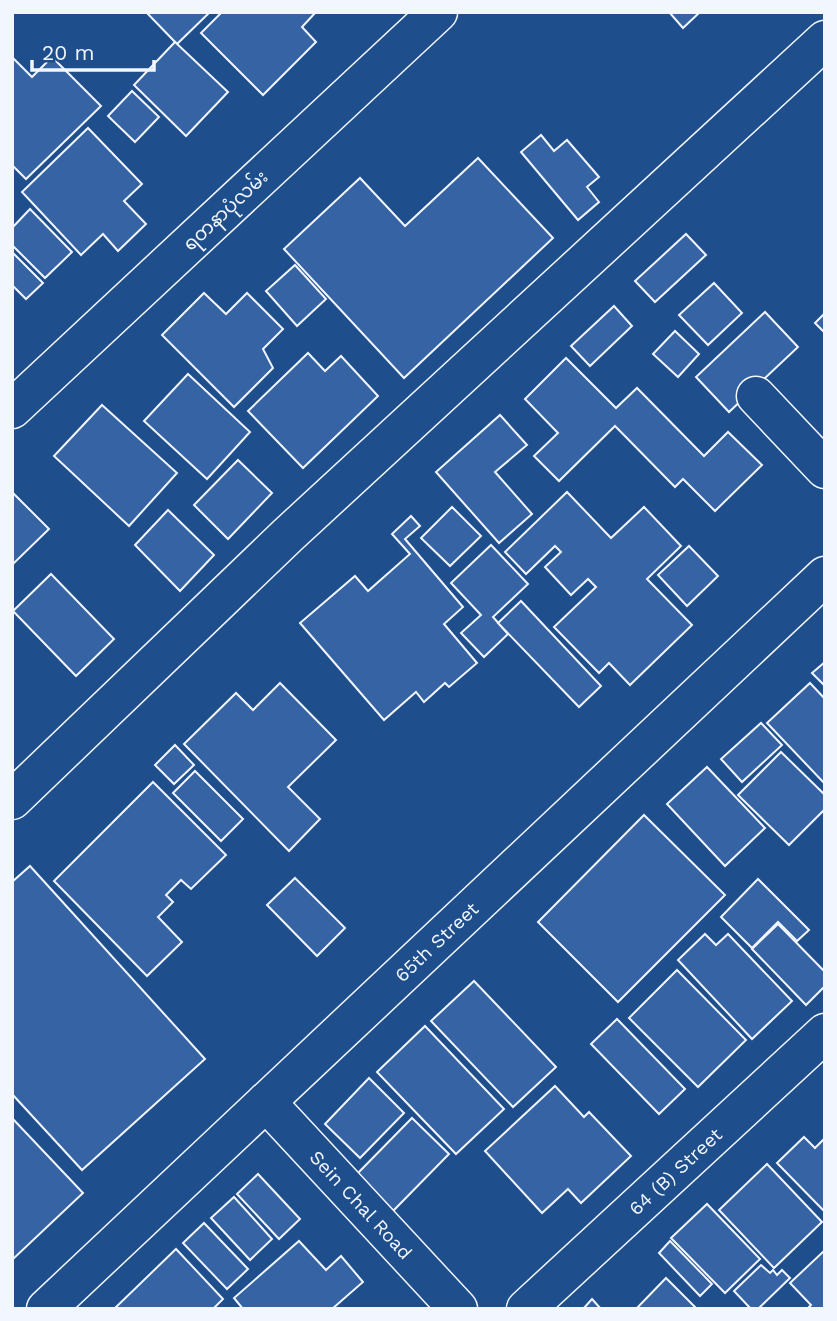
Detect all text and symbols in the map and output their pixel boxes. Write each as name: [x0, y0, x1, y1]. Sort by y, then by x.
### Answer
scale bar: [32, 28, 154, 72]
text: 20 m: [42, 40, 94, 65]
street label: ရတနာပုံလမ်း: [176, 163, 276, 259]
street label: 65th Street: [390, 897, 483, 987]
street label: 64 (B) Street: [624, 1123, 727, 1220]
street label: Sein Chal Road: [305, 1146, 417, 1264]

